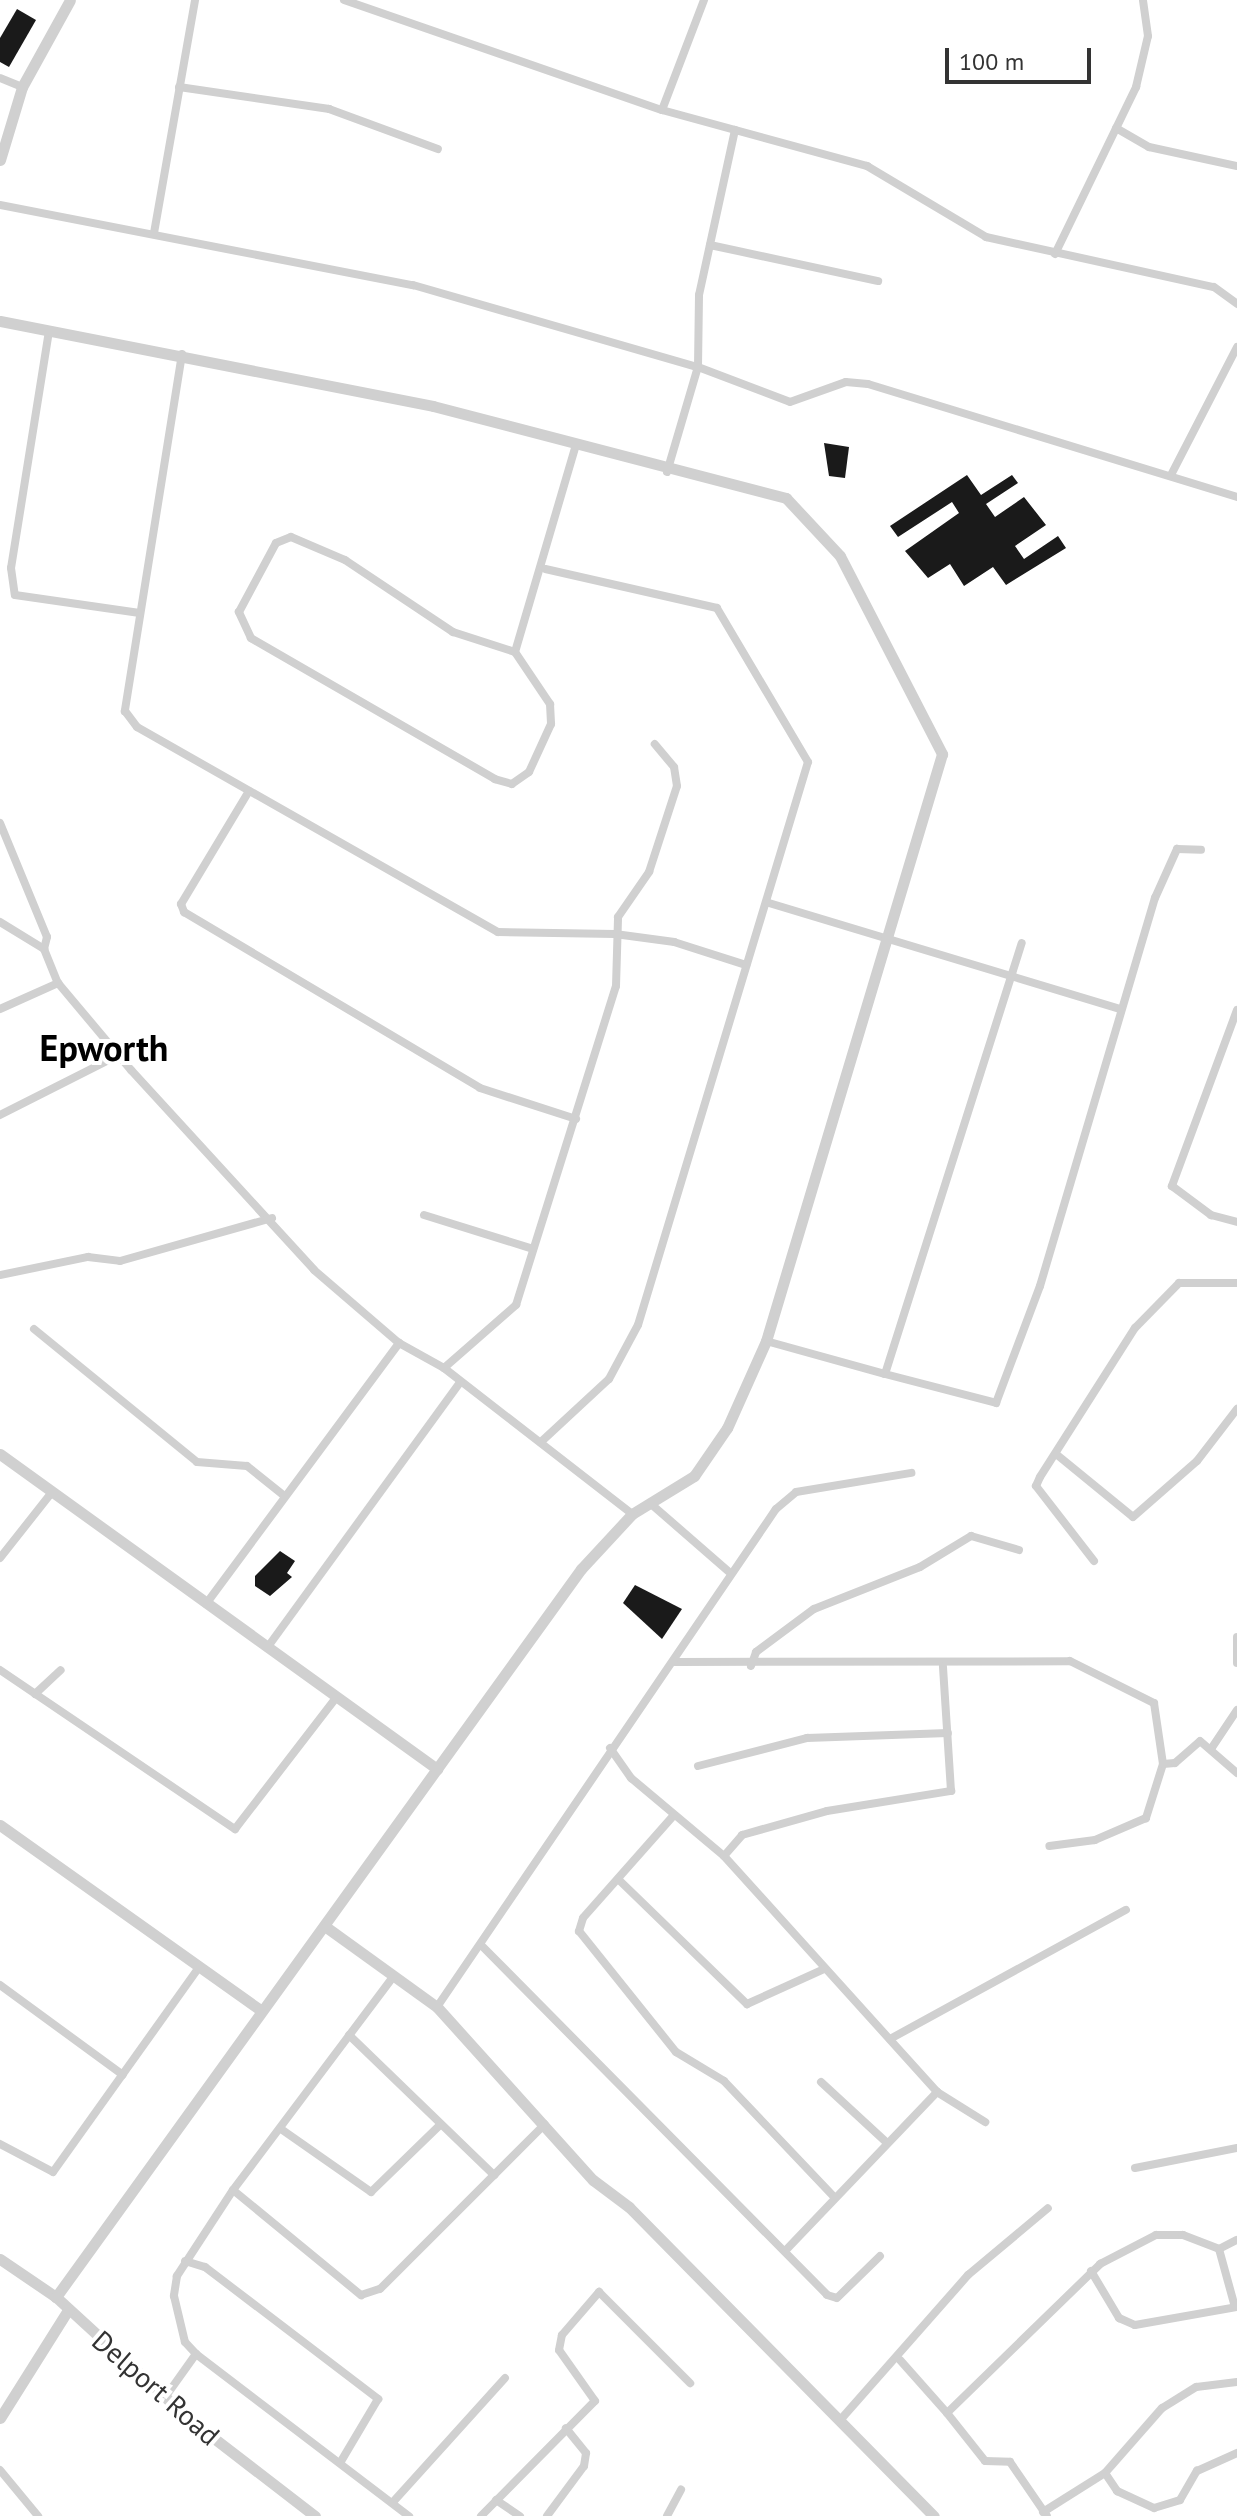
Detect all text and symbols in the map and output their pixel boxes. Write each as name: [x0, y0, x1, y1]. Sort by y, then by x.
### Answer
scale bar: [949, 32, 1095, 82]
text: 100 m: [959, 46, 1024, 77]
district label: Epworth: [40, 1026, 168, 1070]
street label: Delport Road: [86, 2324, 226, 2452]

